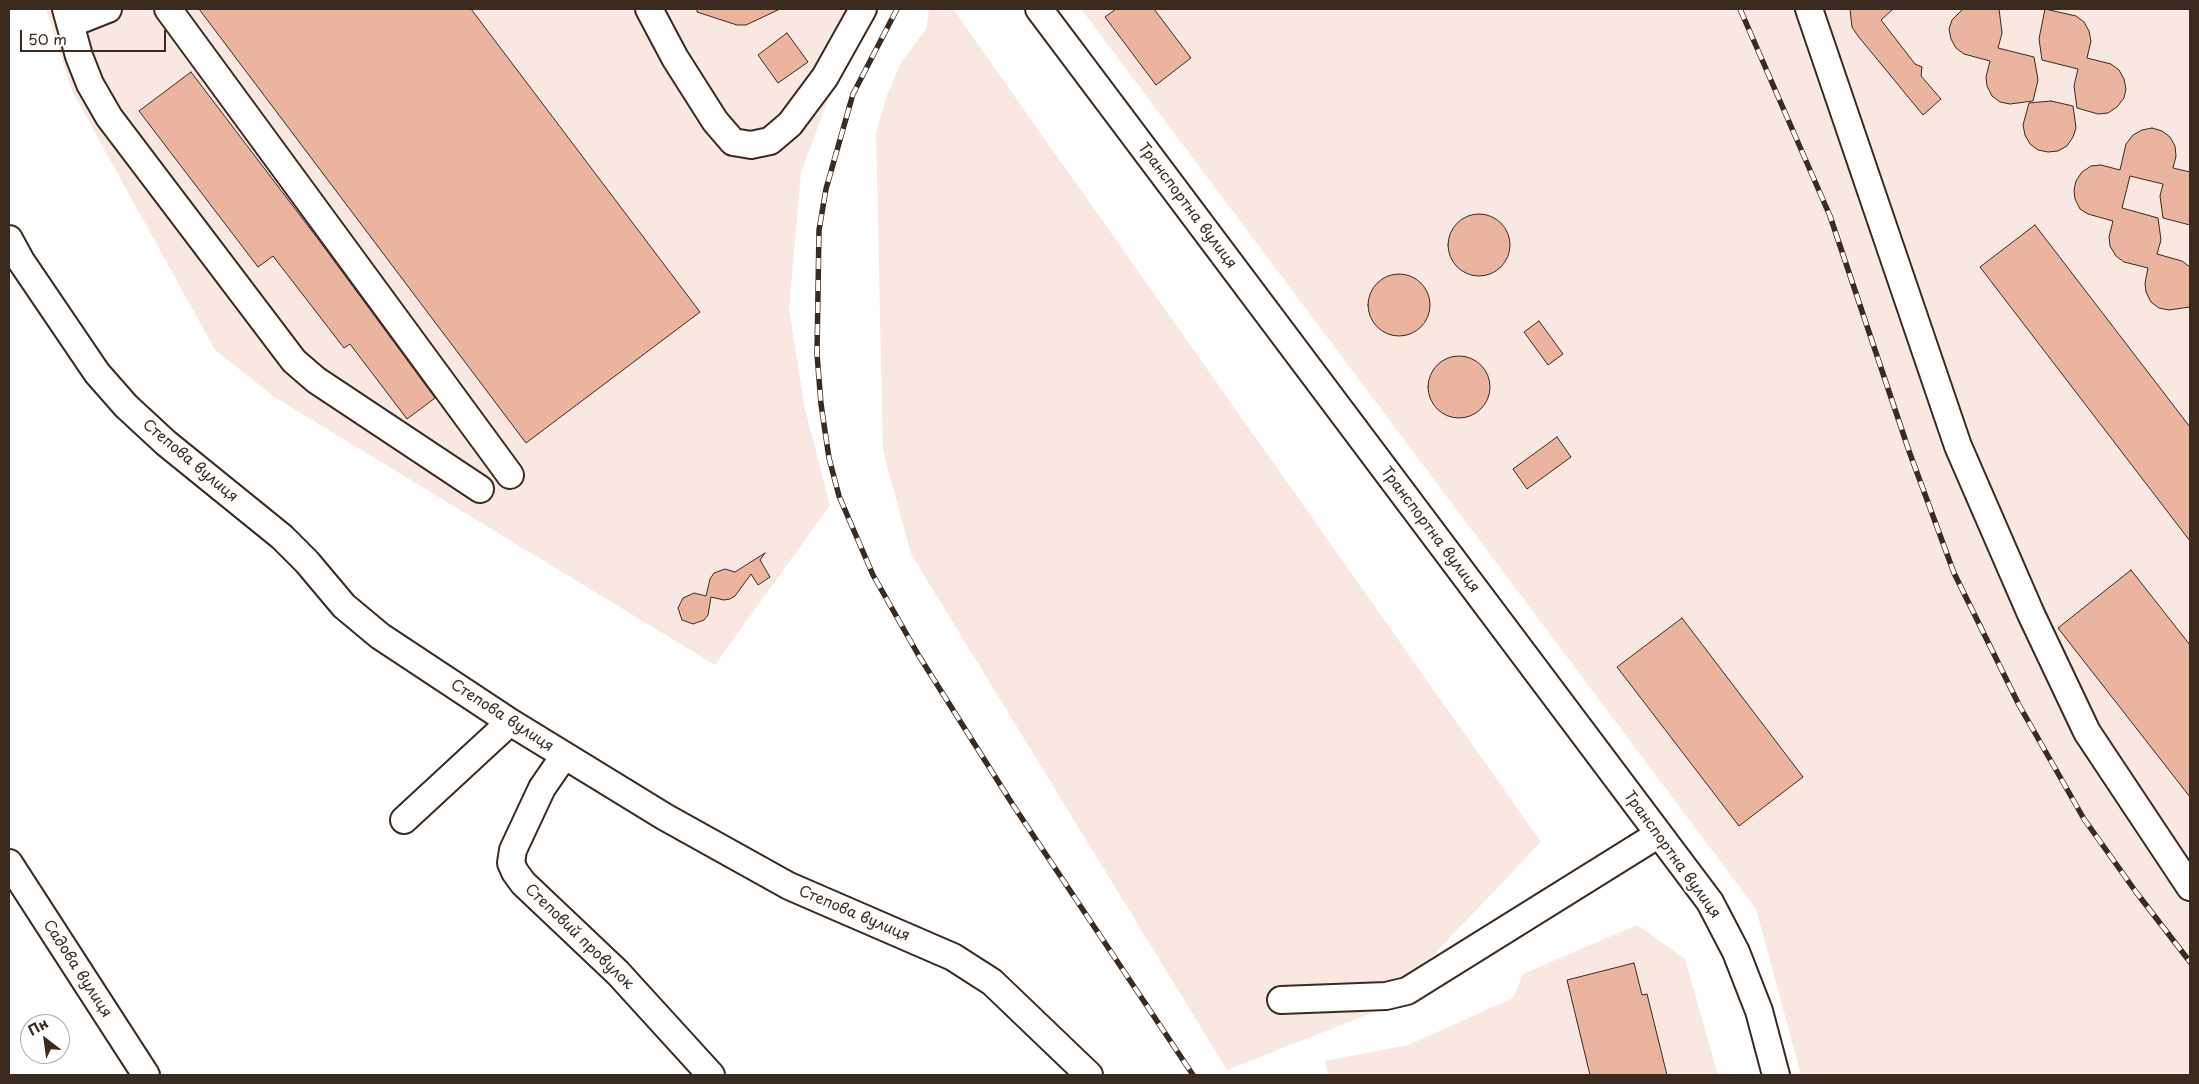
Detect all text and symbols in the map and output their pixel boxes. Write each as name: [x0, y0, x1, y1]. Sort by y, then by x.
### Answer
scale bar: [22, 20, 169, 52]
text: 50 m: [28, 27, 67, 50]
street label: Транспортна вулиця: [1134, 140, 1240, 272]
street label: Степова вулиця: [139, 416, 241, 506]
street label: Транспортна вулиця: [1377, 464, 1483, 596]
street label: Степова вулиця: [447, 676, 557, 756]
street label: Транспортна вулиця: [1620, 788, 1724, 922]
street label: Степовий провулок: [521, 880, 637, 994]
street label: Степова вулиця: [796, 882, 912, 946]
street label: Садова вулиця: [39, 917, 115, 1021]
text: Пн: [24, 1012, 52, 1041]
north arrow: [20, 1014, 70, 1064]

